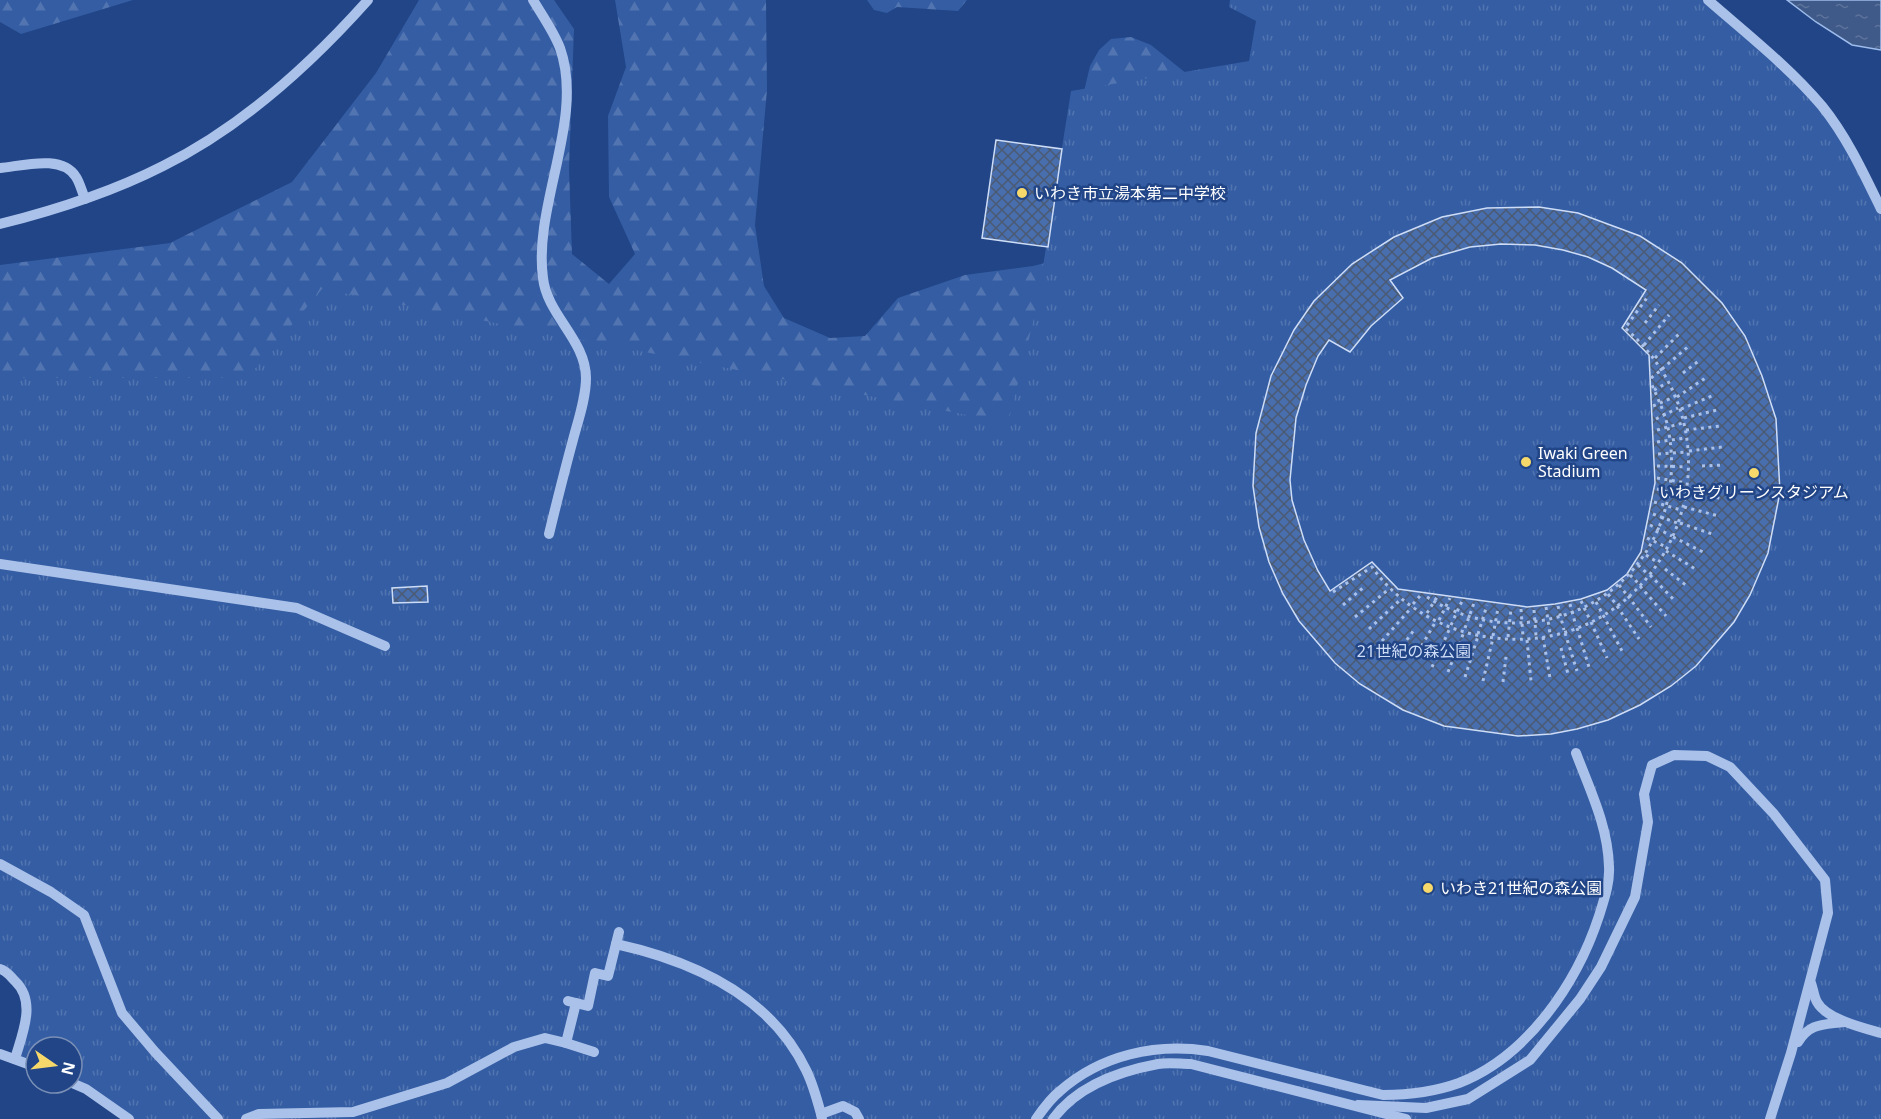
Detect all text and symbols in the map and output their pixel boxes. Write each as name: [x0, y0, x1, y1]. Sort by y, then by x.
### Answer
place label: いわき市立湯本第二中学校: [1034, 182, 1226, 204]
marker: いわき市立湯本第二中学校: [1015, 186, 1029, 200]
place label: Iwaki Green Stadium: [1538, 442, 1628, 482]
marker: Iwaki Green Stadium: [1519, 455, 1533, 469]
marker: いわきグリーンスタジアム: [1747, 466, 1761, 480]
place label: いわきグリーンスタジアム: [1659, 481, 1849, 503]
park label: 21世紀の森公園: [1357, 640, 1471, 662]
place label: いわき21世紀の森公園: [1440, 877, 1602, 899]
marker: いわき21世紀の森公園: [1421, 881, 1435, 895]
north arrow: [24, 1035, 84, 1095]
text: N: [56, 1060, 81, 1078]

